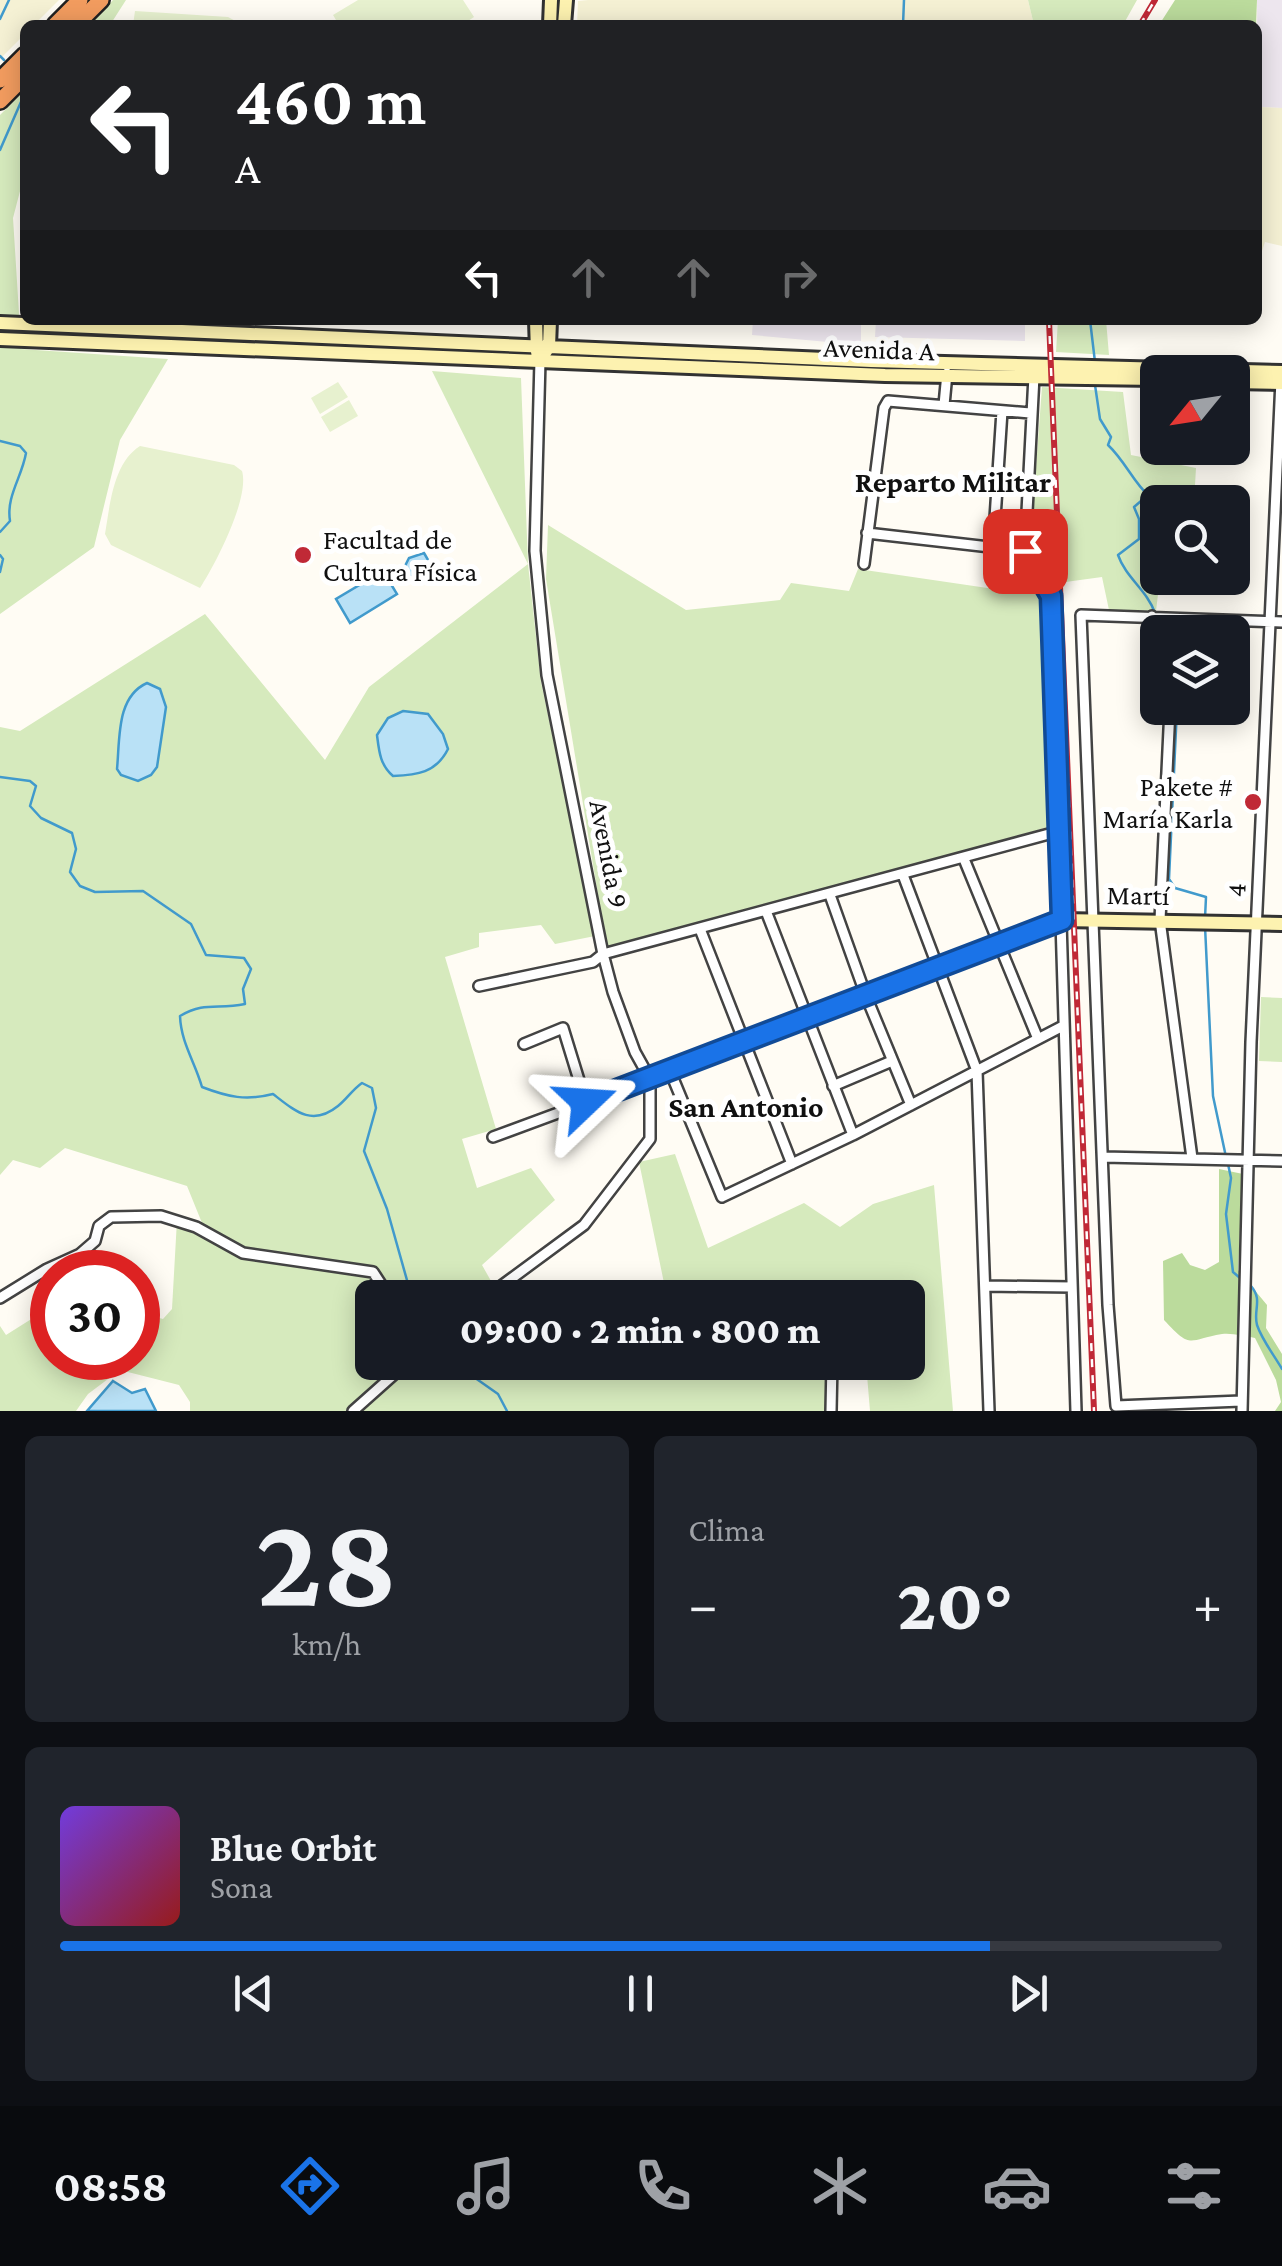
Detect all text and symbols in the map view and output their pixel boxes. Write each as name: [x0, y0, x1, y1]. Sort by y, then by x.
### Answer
icon: left: [70, 60, 200, 190]
text: 460 m: [235, 61, 426, 139]
text: A: [235, 143, 261, 193]
icon: left: [456, 250, 511, 305]
icon: ahead: [561, 250, 616, 305]
icon: ahead: [666, 250, 721, 305]
icon: right: [771, 250, 826, 305]
street label: Avenida A: [823, 332, 935, 366]
north arrow: [1140, 355, 1250, 465]
map controls: [1140, 355, 1250, 725]
district label: Reparto Militar: [855, 465, 1051, 498]
button: search: [1140, 485, 1250, 595]
pin: [983, 509, 1068, 594]
place label: Facultad de Cultura Física: [323, 524, 477, 587]
icon: arrive: [998, 524, 1053, 579]
marker: Facultad de Cultura Física: [292, 544, 314, 566]
button: layers: [1140, 615, 1250, 725]
place label: Pakete # María Karla: [1102, 771, 1233, 834]
marker: Pakete # María Karla: [1242, 791, 1264, 813]
street label: Avenida 9: [583, 797, 635, 911]
street label: Martí: [1106, 879, 1171, 911]
street label: 4: [1220, 882, 1252, 898]
position arrow: [534, 1050, 638, 1154]
district label: San Antonio: [668, 1090, 824, 1123]
speed limit sign: 30: [30, 1250, 160, 1380]
text: 09:00 · 2 min · 800 m: [460, 1309, 820, 1351]
text: 28: [256, 1488, 398, 1633]
text: Clima: [689, 1512, 765, 1548]
text: 20°: [897, 1562, 1013, 1645]
text: −: [689, 1574, 718, 1635]
text: +: [1193, 1574, 1222, 1635]
text: km/h: [292, 1626, 361, 1662]
text: Blue Orbit: [210, 1827, 377, 1869]
text: Sona: [210, 1869, 273, 1905]
icon: previous: [226, 1966, 281, 2021]
icon: pause: [613, 1966, 668, 2021]
icon: next: [1001, 1966, 1056, 2021]
icon: directions: [275, 2151, 345, 2221]
icon: music: [451, 2151, 521, 2221]
icon: phone: [628, 2151, 698, 2221]
icon: climate: [805, 2151, 875, 2221]
icon: car: [982, 2151, 1052, 2221]
icon: filters: [1159, 2151, 1229, 2221]
text: 08:58: [53, 2161, 168, 2211]

